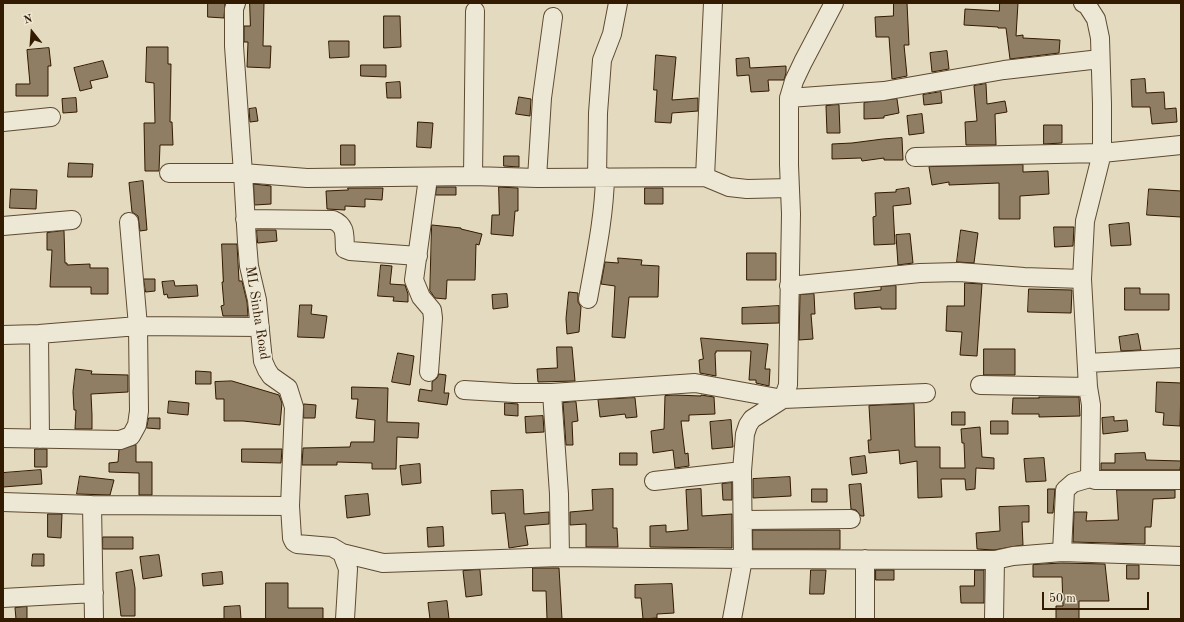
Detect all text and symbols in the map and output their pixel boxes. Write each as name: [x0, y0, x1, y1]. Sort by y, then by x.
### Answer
north arrow: [12, 12, 52, 52]
text: N: [23, 14, 34, 27]
street label: ML Sinha Road: [241, 265, 273, 361]
scale bar: [1044, 584, 1151, 610]
text: 50 m: [1049, 593, 1076, 605]

